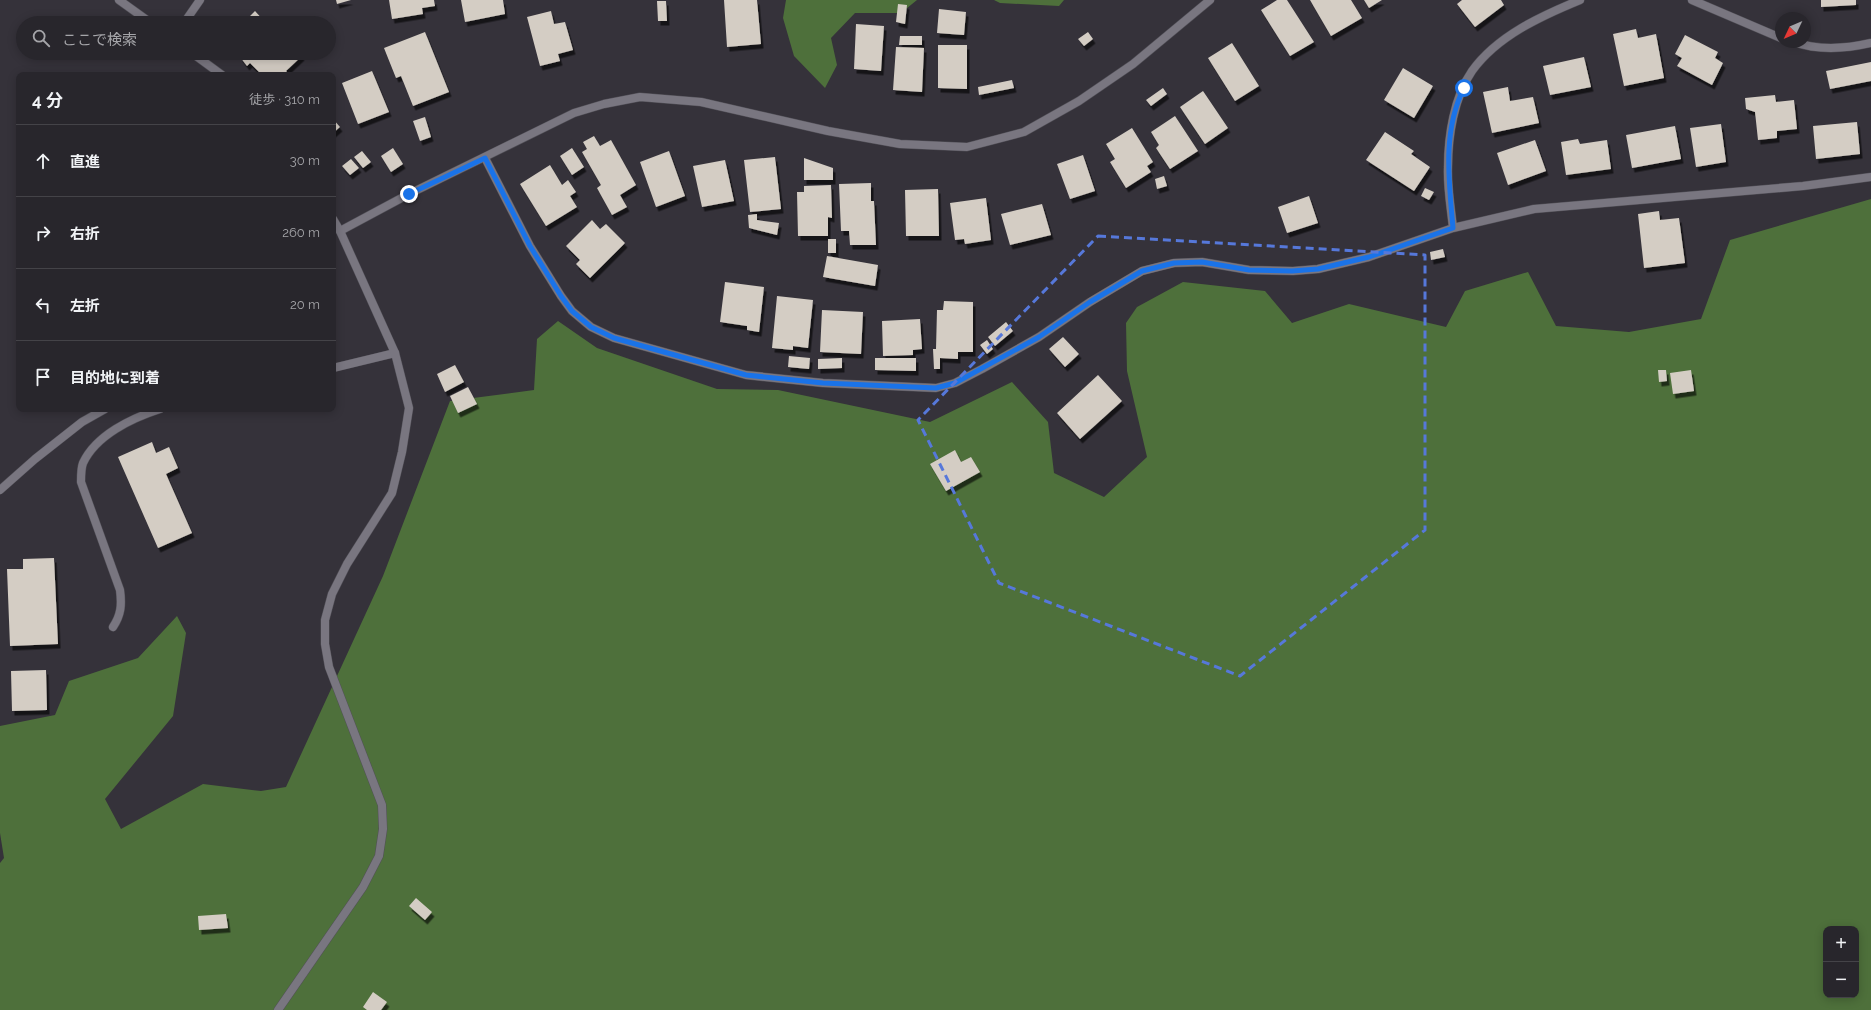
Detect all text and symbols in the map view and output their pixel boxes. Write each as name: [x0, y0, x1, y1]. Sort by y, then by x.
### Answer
north arrow: [1775, 12, 1811, 48]
search box: [16, 16, 336, 60]
icon: search: [30, 27, 52, 49]
text: ここで検索: [62, 31, 137, 49]
route start: [1455, 79, 1473, 97]
text: 4 分: [32, 90, 63, 110]
text: 徒歩 · 310 m: [249, 92, 320, 107]
icon: ahead: [32, 150, 54, 172]
text: 直進: [70, 153, 100, 171]
text: 30 m: [290, 153, 320, 168]
route end: [400, 185, 418, 203]
icon: right: [32, 222, 54, 244]
text: 右折: [70, 225, 100, 243]
text: 260 m: [282, 225, 320, 240]
icon: left: [32, 294, 54, 316]
text: 左折: [70, 297, 100, 315]
text: 20 m: [290, 297, 320, 312]
icon: arrive: [32, 366, 54, 388]
text: 目的地に到着: [70, 369, 160, 387]
map controls: [1823, 926, 1859, 998]
button: +: [1823, 926, 1859, 962]
button: −: [1823, 962, 1859, 998]

